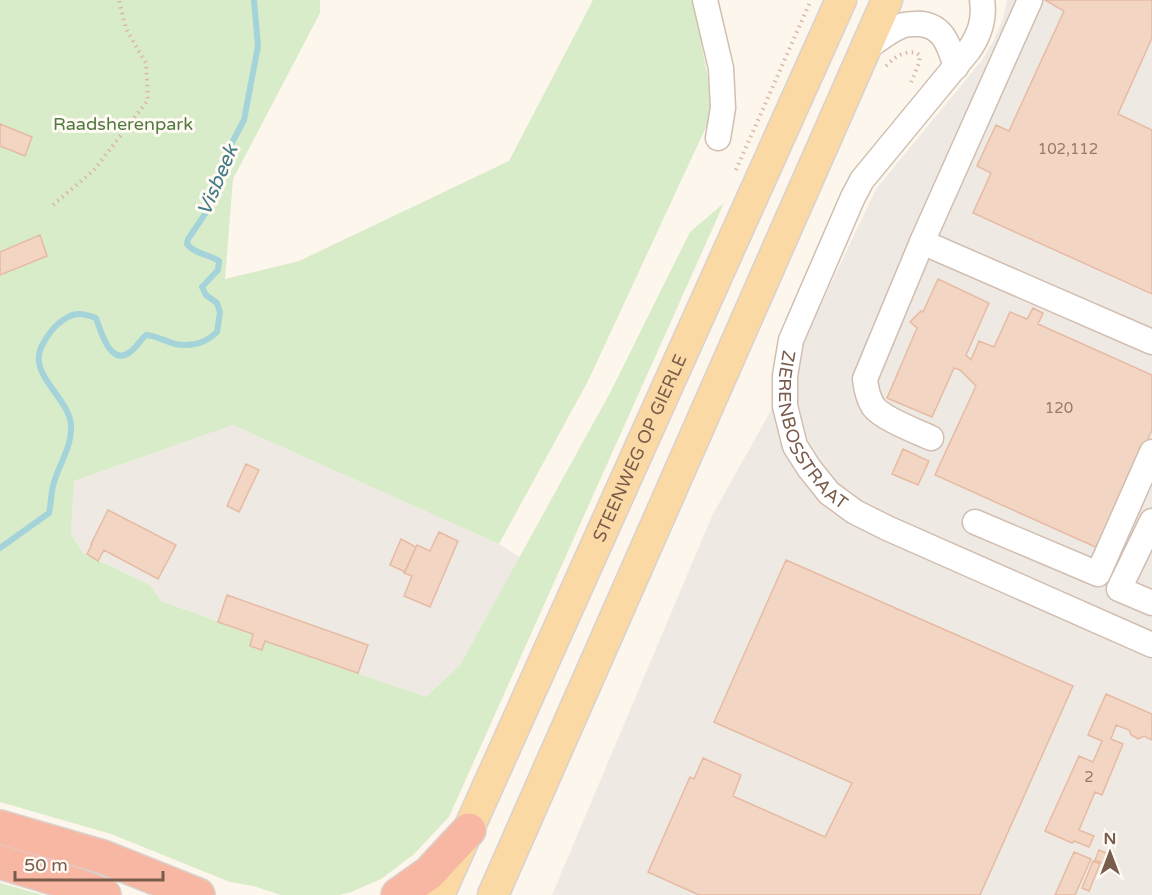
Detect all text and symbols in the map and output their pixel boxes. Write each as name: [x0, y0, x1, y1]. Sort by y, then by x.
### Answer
park label: Raadsherenpark: [53, 113, 193, 135]
water label: Visbeek: [192, 140, 244, 219]
house number: 102,112: [1038, 140, 1098, 158]
street label: ZIERENBOSSTRAAT: [774, 349, 852, 514]
street label: STEENWEG OP GIERLE: [588, 351, 691, 545]
house number: 120: [1045, 399, 1073, 417]
house number: 2: [1084, 768, 1094, 786]
north arrow: [1080, 823, 1140, 883]
text: N: [1104, 829, 1116, 849]
scale bar: [15, 844, 164, 882]
text: 50 m: [24, 854, 68, 876]

